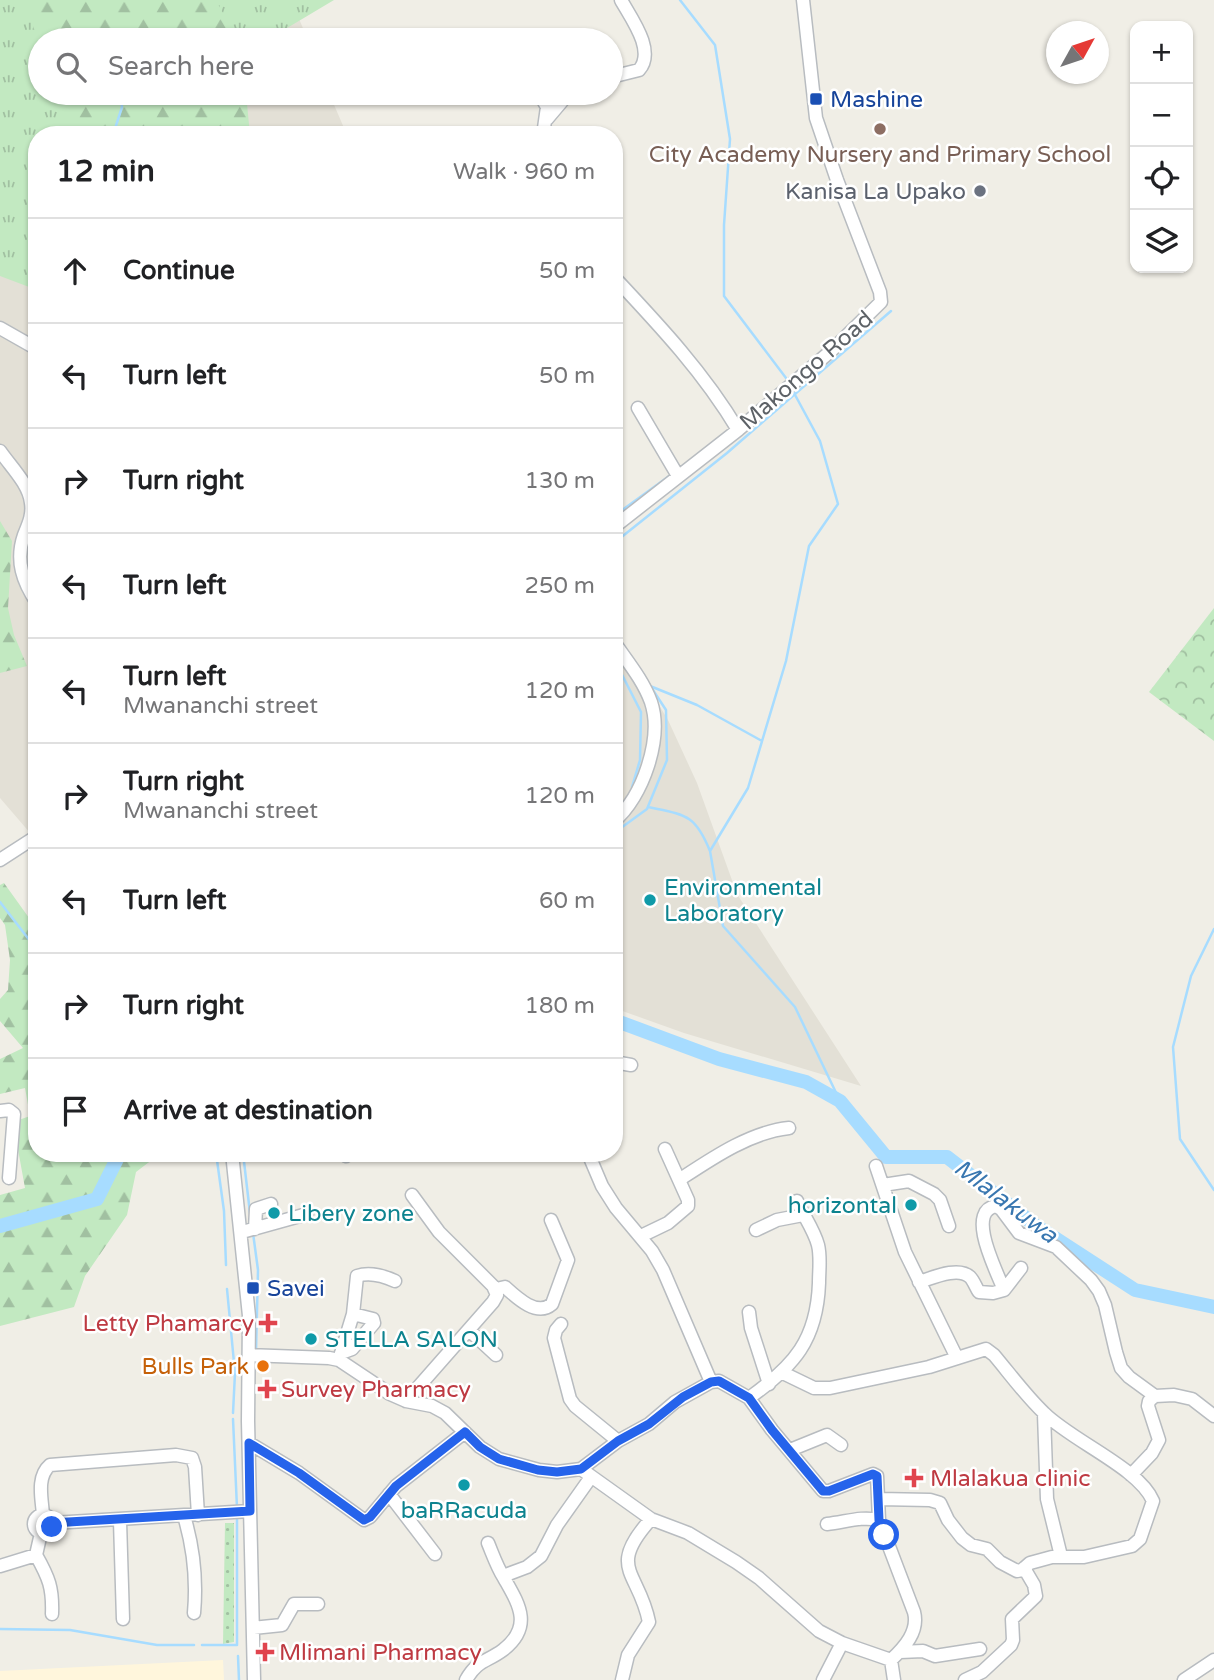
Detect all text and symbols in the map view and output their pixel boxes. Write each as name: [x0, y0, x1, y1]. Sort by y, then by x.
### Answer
north arrow: [1046, 21, 1109, 84]
map controls: [1130, 21, 1193, 273]
button: +: [1130, 21, 1193, 84]
search box: [28, 28, 623, 105]
icon: search: [52, 48, 90, 86]
text: Search here: [108, 51, 254, 82]
button: −: [1130, 84, 1193, 147]
place label: Mashine: [830, 86, 923, 114]
marker: Mashine: [808, 91, 824, 107]
marker: City Academy Nursery and Primary School: [872, 121, 888, 137]
place label: City Academy Nursery and Primary School: [649, 141, 1111, 169]
button: locate: [1130, 147, 1193, 210]
text: 12 min: [56, 153, 155, 190]
text: Walk · 960 m: [453, 158, 595, 186]
place label: Kanisa La Upako: [785, 178, 966, 206]
marker: Kanisa La Upako: [972, 183, 988, 199]
button: layers: [1130, 210, 1193, 273]
icon: ahead: [56, 252, 94, 290]
text: Continue: [123, 255, 235, 286]
text: 50 m: [539, 257, 595, 285]
street label: Makongo Road: [734, 305, 879, 436]
icon: left: [56, 357, 94, 395]
text: Turn left: [123, 360, 226, 391]
text: 50 m: [539, 362, 595, 390]
icon: right: [56, 462, 94, 500]
text: Turn right: [123, 465, 244, 496]
text: 130 m: [525, 467, 595, 495]
icon: left: [56, 567, 94, 605]
text: Turn left: [123, 570, 226, 601]
text: 250 m: [525, 572, 595, 600]
text: Turn left: [123, 661, 226, 692]
icon: left: [56, 672, 94, 710]
text: 120 m: [525, 677, 595, 705]
text: Mwananchi street: [123, 692, 318, 720]
text: Turn right: [123, 766, 244, 797]
icon: right: [56, 777, 94, 815]
text: 120 m: [525, 782, 595, 810]
text: Mwananchi street: [123, 797, 318, 825]
place label: Environmental Laboratory: [664, 874, 822, 928]
icon: left: [56, 882, 94, 920]
text: Turn left: [123, 885, 226, 916]
text: 60 m: [539, 887, 595, 915]
marker: Environmental Laboratory: [642, 892, 658, 908]
icon: right: [56, 987, 94, 1025]
text: Turn right: [123, 990, 244, 1021]
text: 180 m: [525, 992, 595, 1020]
icon: arrive: [56, 1092, 94, 1130]
text: Arrive at destination: [123, 1095, 373, 1126]
water label: Mlalakuwa: [948, 1153, 1064, 1250]
place label: horizontal: [788, 1192, 897, 1220]
marker: horizontal: [903, 1197, 919, 1213]
place label: Libery zone: [288, 1200, 414, 1228]
marker: Libery zone: [266, 1205, 282, 1221]
place label: Savei: [267, 1275, 325, 1303]
marker: Savei: [245, 1280, 261, 1296]
place label: Letty Phamarcy: [83, 1310, 254, 1338]
marker: Letty Phamarcy: [260, 1315, 276, 1331]
place label: STELLA SALON: [325, 1326, 498, 1354]
marker: STELLA SALON: [303, 1331, 319, 1347]
place label: Bulls Park: [142, 1353, 249, 1381]
marker: Bulls Park: [255, 1358, 271, 1374]
place label: Survey Pharmacy: [281, 1376, 471, 1404]
marker: Survey Pharmacy: [259, 1381, 275, 1397]
place label: Mlalakua clinic: [930, 1465, 1090, 1493]
marker: Mlalakua clinic: [904, 1468, 924, 1488]
marker: baRRacuda: [456, 1477, 472, 1493]
place label: baRRacuda: [401, 1497, 527, 1525]
route end: [36, 1511, 67, 1542]
route start: [868, 1519, 899, 1550]
place label: Mlimani Pharmacy: [279, 1639, 482, 1667]
marker: Mlimani Pharmacy: [257, 1644, 273, 1660]

